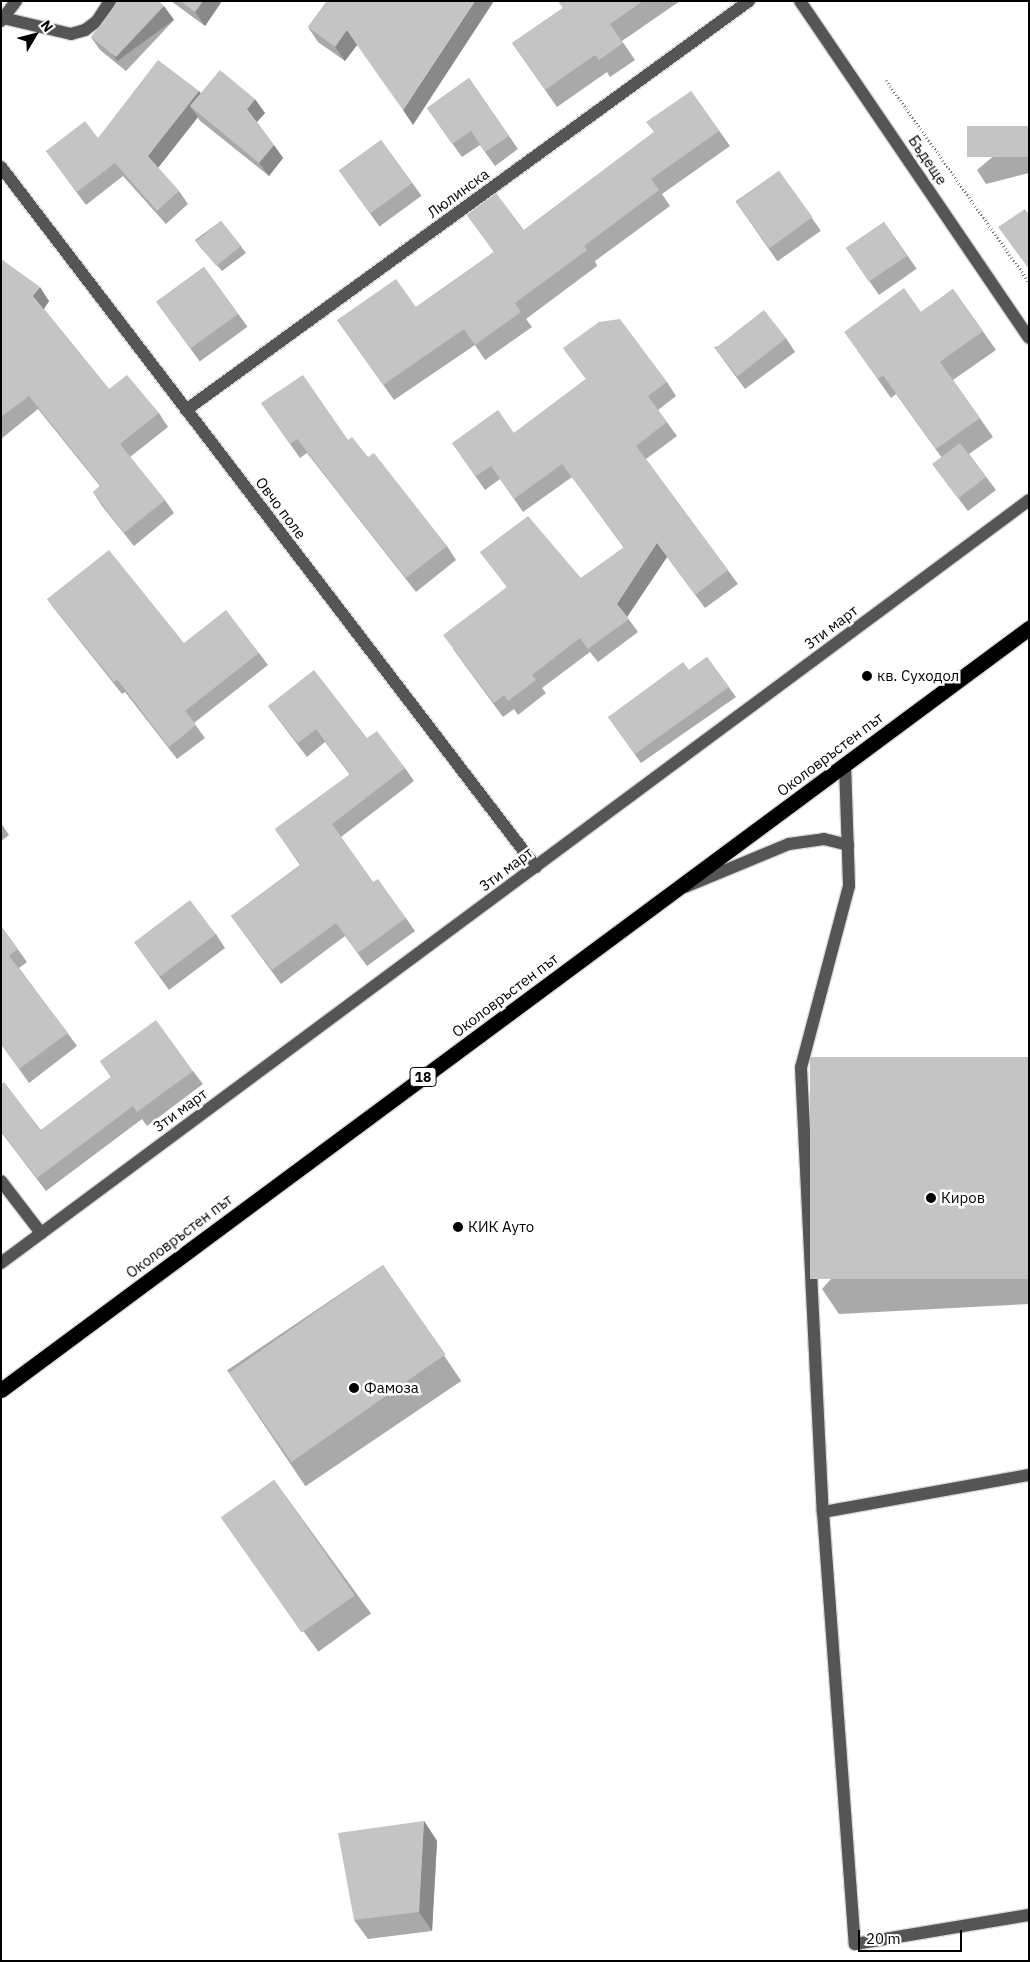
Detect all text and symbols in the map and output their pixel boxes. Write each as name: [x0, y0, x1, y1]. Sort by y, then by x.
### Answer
north arrow: [10, 10, 60, 60]
text: N: [37, 17, 57, 35]
street label: Бъдеще: [905, 132, 951, 188]
street label: Люлинска: [424, 165, 492, 221]
street label: Овчо поле: [252, 474, 310, 542]
street label: 3ти март: [801, 601, 861, 653]
place label: кв. Суходол: [877, 667, 959, 685]
marker: кв. Суходол: [861, 670, 873, 682]
street label: Околовръстен път: [773, 708, 887, 800]
street label: 3ти март: [476, 843, 536, 895]
street label: Околовръстен път: [448, 949, 562, 1041]
road number: 18: [409, 1066, 437, 1088]
street label: 3ти март: [149, 1084, 211, 1136]
place label: Киров: [941, 1189, 985, 1207]
street label: Околовръстен път: [122, 1190, 236, 1282]
marker: Киров: [925, 1192, 937, 1204]
place label: КИК Ауто: [468, 1218, 534, 1236]
marker: КИК Ауто: [452, 1221, 464, 1233]
place label: Фамоза: [364, 1379, 419, 1397]
marker: Фамоза: [348, 1382, 360, 1394]
scale bar: [860, 1920, 964, 1952]
text: 20 m: [866, 1929, 901, 1948]

